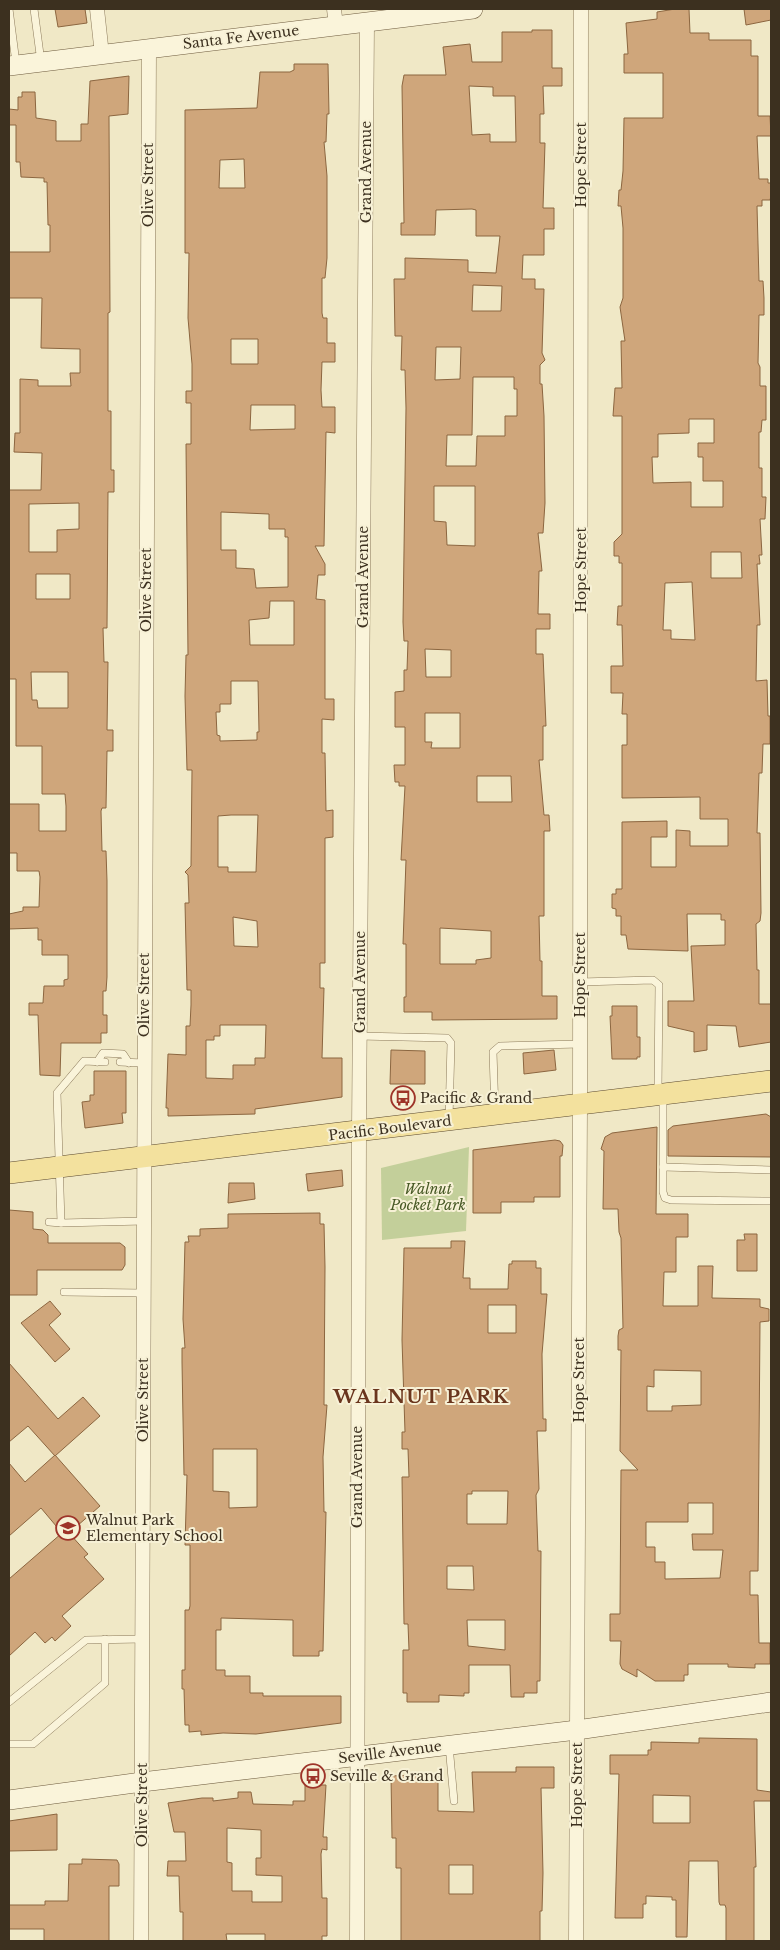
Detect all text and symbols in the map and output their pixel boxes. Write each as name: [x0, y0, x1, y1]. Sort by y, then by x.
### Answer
street label: Santa Fe Avenue: [182, 21, 300, 53]
street label: Grand Avenue: [357, 121, 375, 223]
street label: Hope Street: [572, 122, 590, 208]
street label: Olive Street: [139, 142, 157, 227]
street label: Grand Avenue: [354, 526, 372, 628]
street label: Hope Street: [572, 527, 590, 613]
street label: Olive Street: [137, 547, 155, 632]
street label: Grand Avenue: [351, 931, 369, 1033]
street label: Hope Street: [571, 932, 589, 1018]
street label: Olive Street: [135, 952, 153, 1037]
bus stop icon: Pacific & Grand: [390, 1085, 416, 1111]
place label: Pacific & Grand: [420, 1089, 533, 1107]
street label: Pacific Boulevard: [327, 1111, 453, 1144]
park label: Walnut Pocket Park: [389, 1180, 466, 1214]
street label: Hope Street: [570, 1337, 588, 1423]
street label: Olive Street: [134, 1357, 152, 1442]
district label: WALNUT PARK: [332, 1385, 509, 1408]
street label: Grand Avenue: [348, 1426, 366, 1528]
place label: Walnut Park Elementary School: [85, 1511, 223, 1545]
school or university icon: Walnut Park Elementary School: [55, 1515, 81, 1541]
street label: Seville Avenue: [337, 1737, 443, 1767]
street label: Hope Street: [568, 1742, 586, 1828]
street label: Olive Street: [133, 1762, 151, 1847]
bus stop icon: Seville & Grand: [300, 1763, 326, 1789]
place label: Seville & Grand: [330, 1767, 444, 1785]

